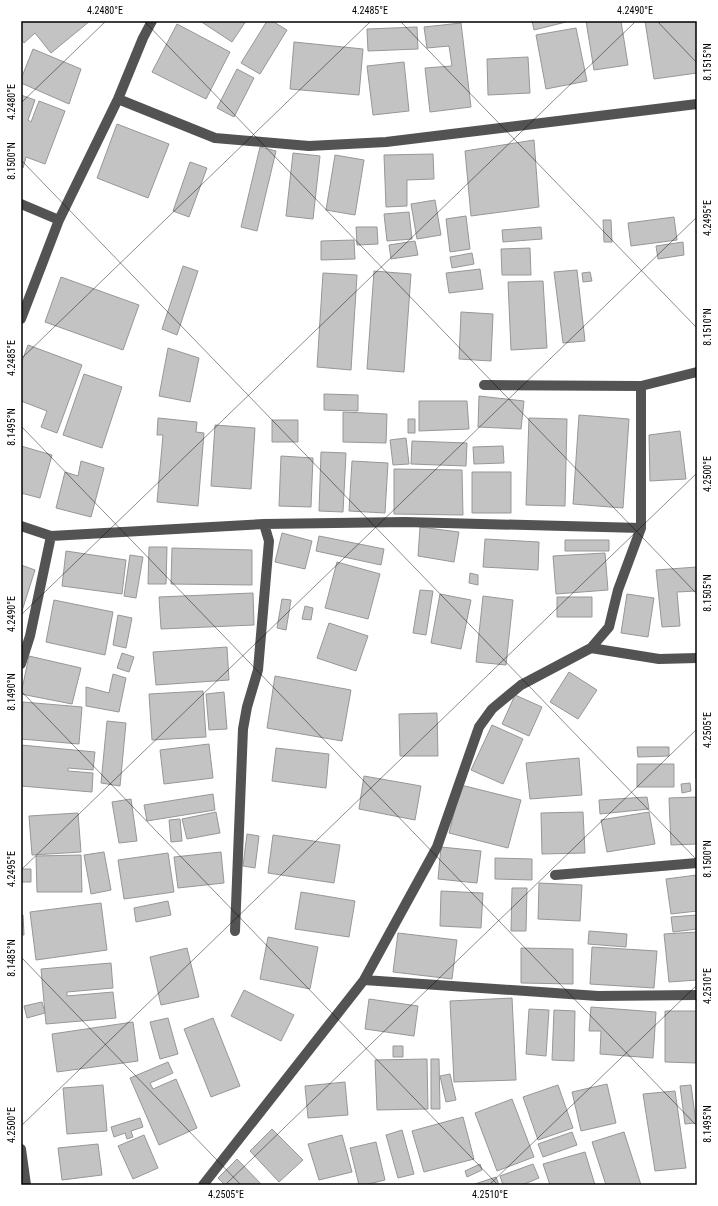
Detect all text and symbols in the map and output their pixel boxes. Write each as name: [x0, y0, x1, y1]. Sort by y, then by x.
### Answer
text: 4.2480°E: [87, 5, 123, 16]
text: 4.2485°E: [352, 5, 388, 16]
text: 4.2490°E: [617, 5, 653, 16]
text: 8.1515°N: [702, 43, 713, 81]
text: 4.2480°E: [6, 84, 17, 120]
text: 8.1500°N: [6, 142, 17, 180]
text: 4.2495°E: [702, 200, 713, 236]
text: 8.1510°N: [702, 308, 713, 346]
text: 4.2485°E: [6, 340, 17, 376]
text: 8.1495°N: [6, 408, 17, 446]
text: 4.2500°E: [702, 456, 713, 492]
text: 8.1505°N: [702, 574, 713, 612]
text: 4.2490°E: [6, 596, 17, 632]
text: 8.1490°N: [6, 673, 17, 711]
text: 4.2505°E: [702, 712, 713, 748]
text: 8.1500°N: [702, 840, 713, 878]
text: 4.2495°E: [6, 851, 17, 887]
text: 8.1485°N: [6, 939, 17, 977]
text: 4.2510°E: [702, 968, 713, 1004]
text: 8.1495°N: [702, 1105, 713, 1143]
text: 4.2500°E: [6, 1107, 17, 1143]
text: 4.2505°E: [208, 1189, 244, 1200]
text: 4.2510°E: [472, 1189, 508, 1200]

